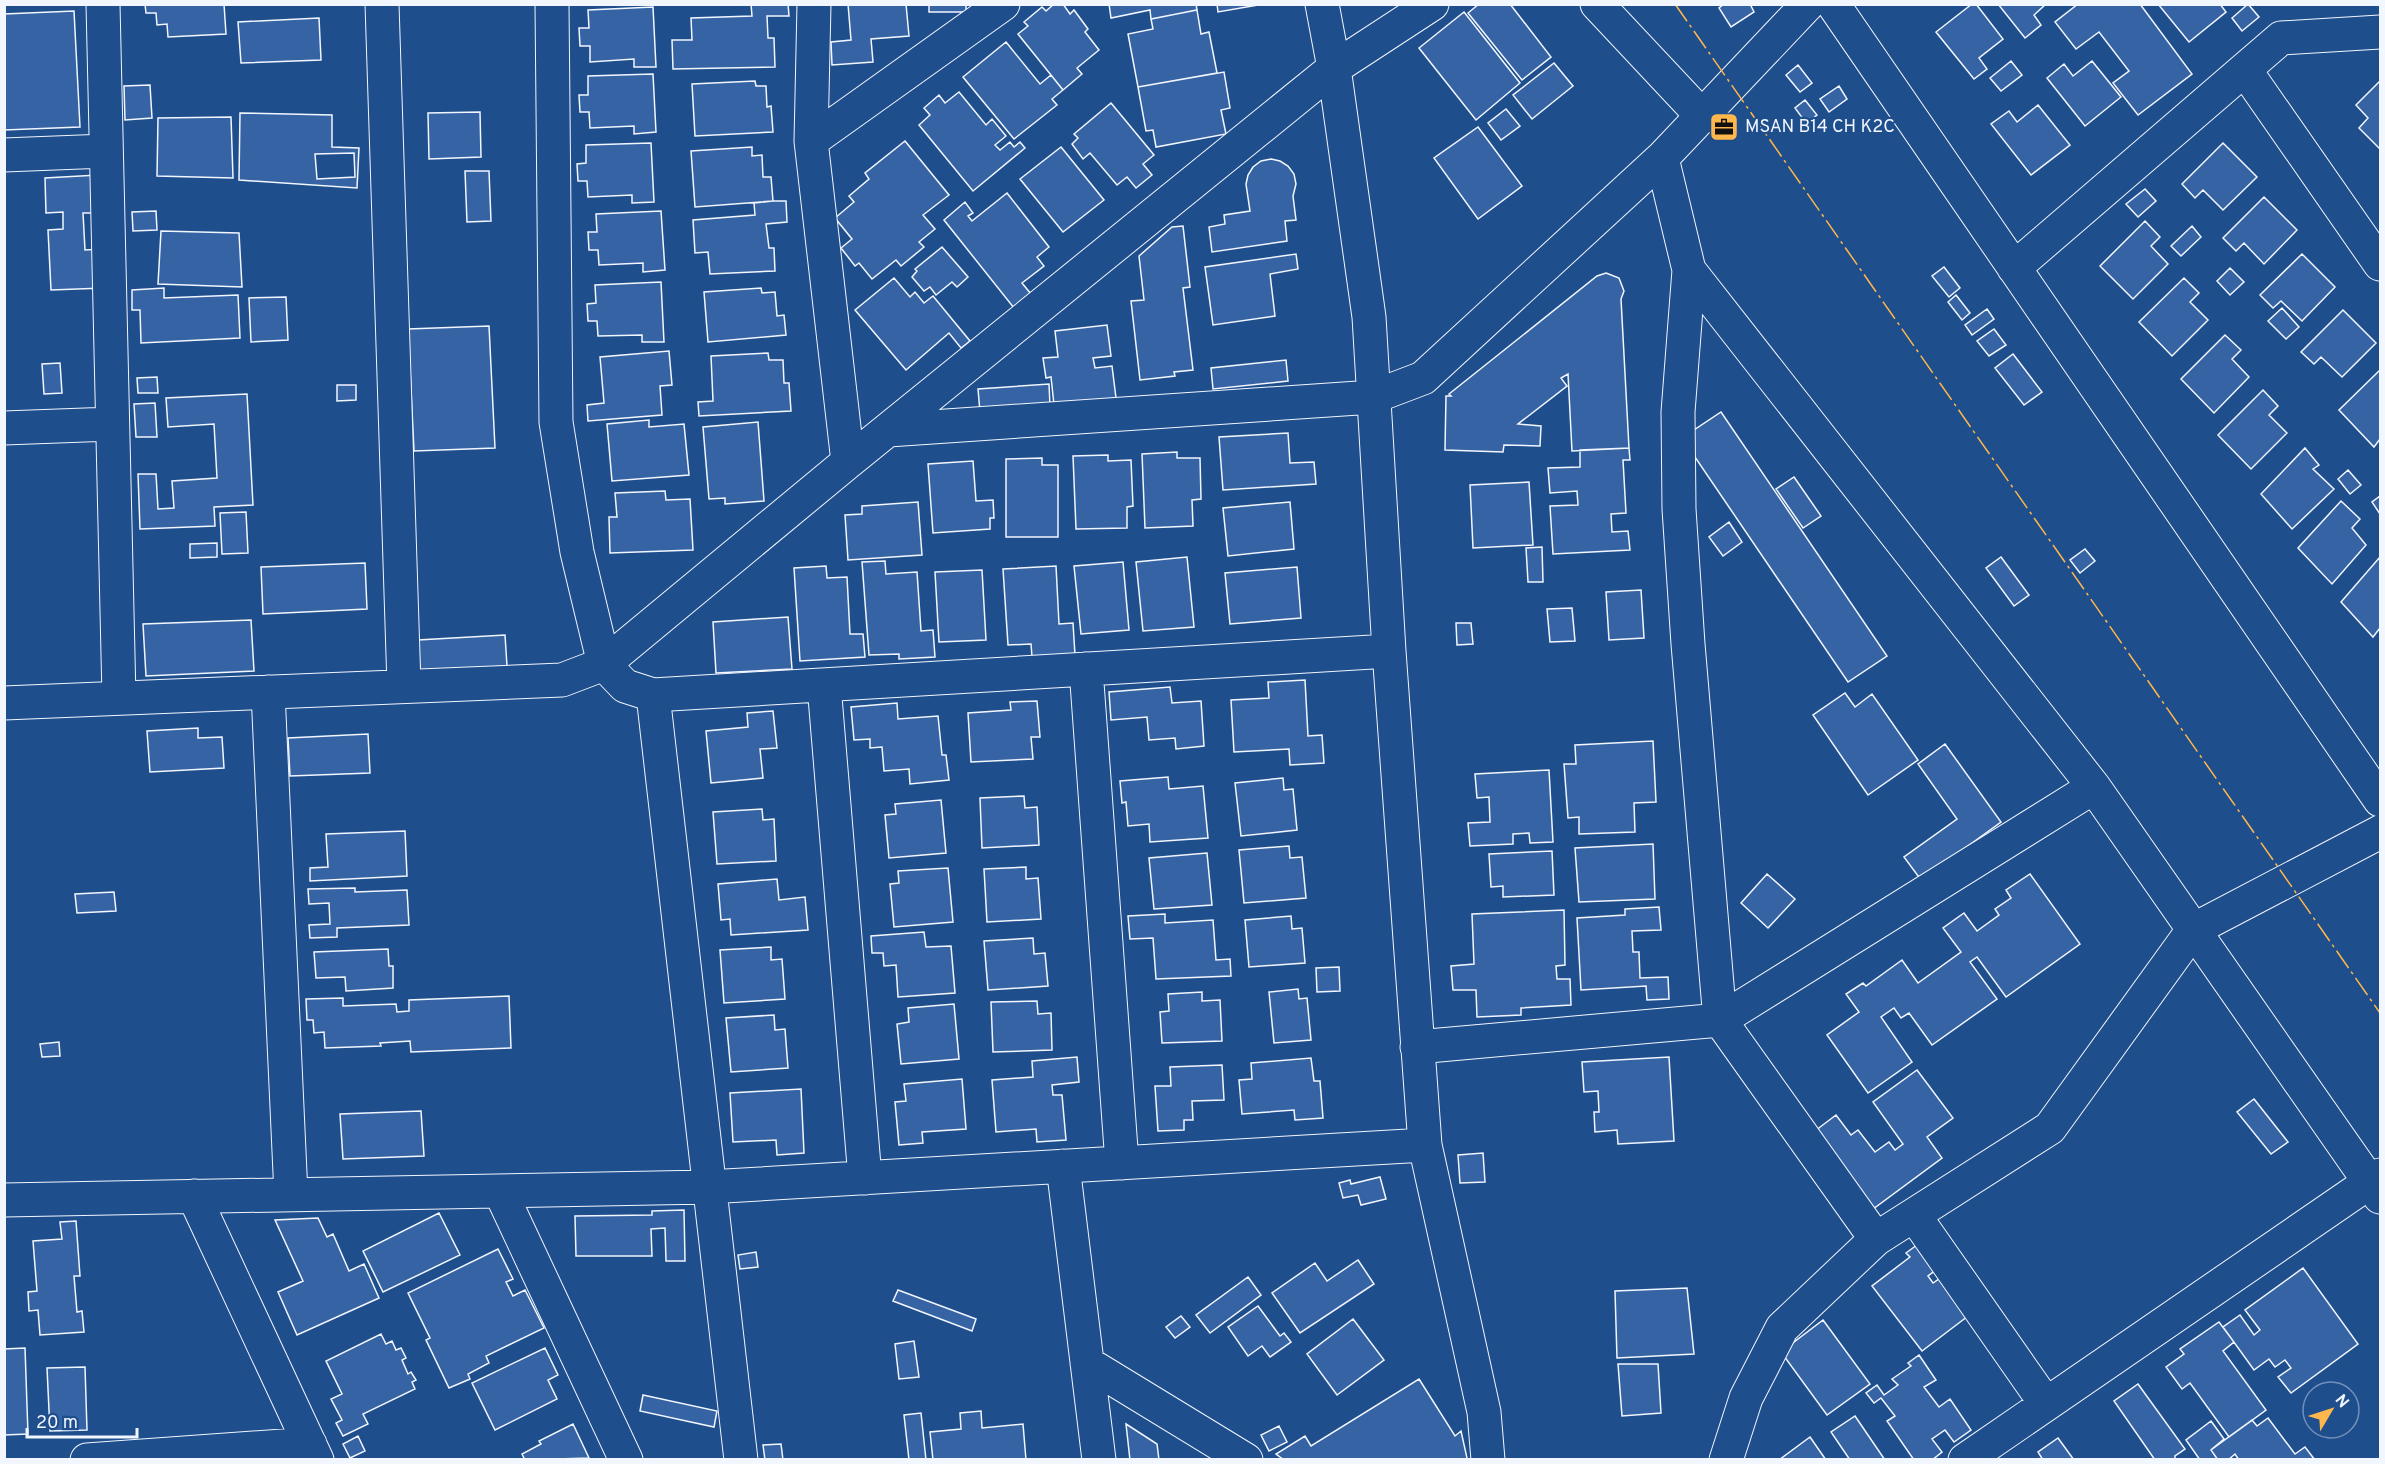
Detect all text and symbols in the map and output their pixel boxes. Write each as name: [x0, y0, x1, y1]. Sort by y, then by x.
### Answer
office icon: MSAN B14 CH K2C: [1708, 111, 1740, 143]
place label: MSAN B14 CH K2C: [1745, 116, 1895, 139]
north arrow: [2301, 1380, 2361, 1440]
text: N: [2330, 1391, 2352, 1413]
scale bar: [27, 1401, 136, 1439]
text: 20 m: [36, 1412, 78, 1435]

